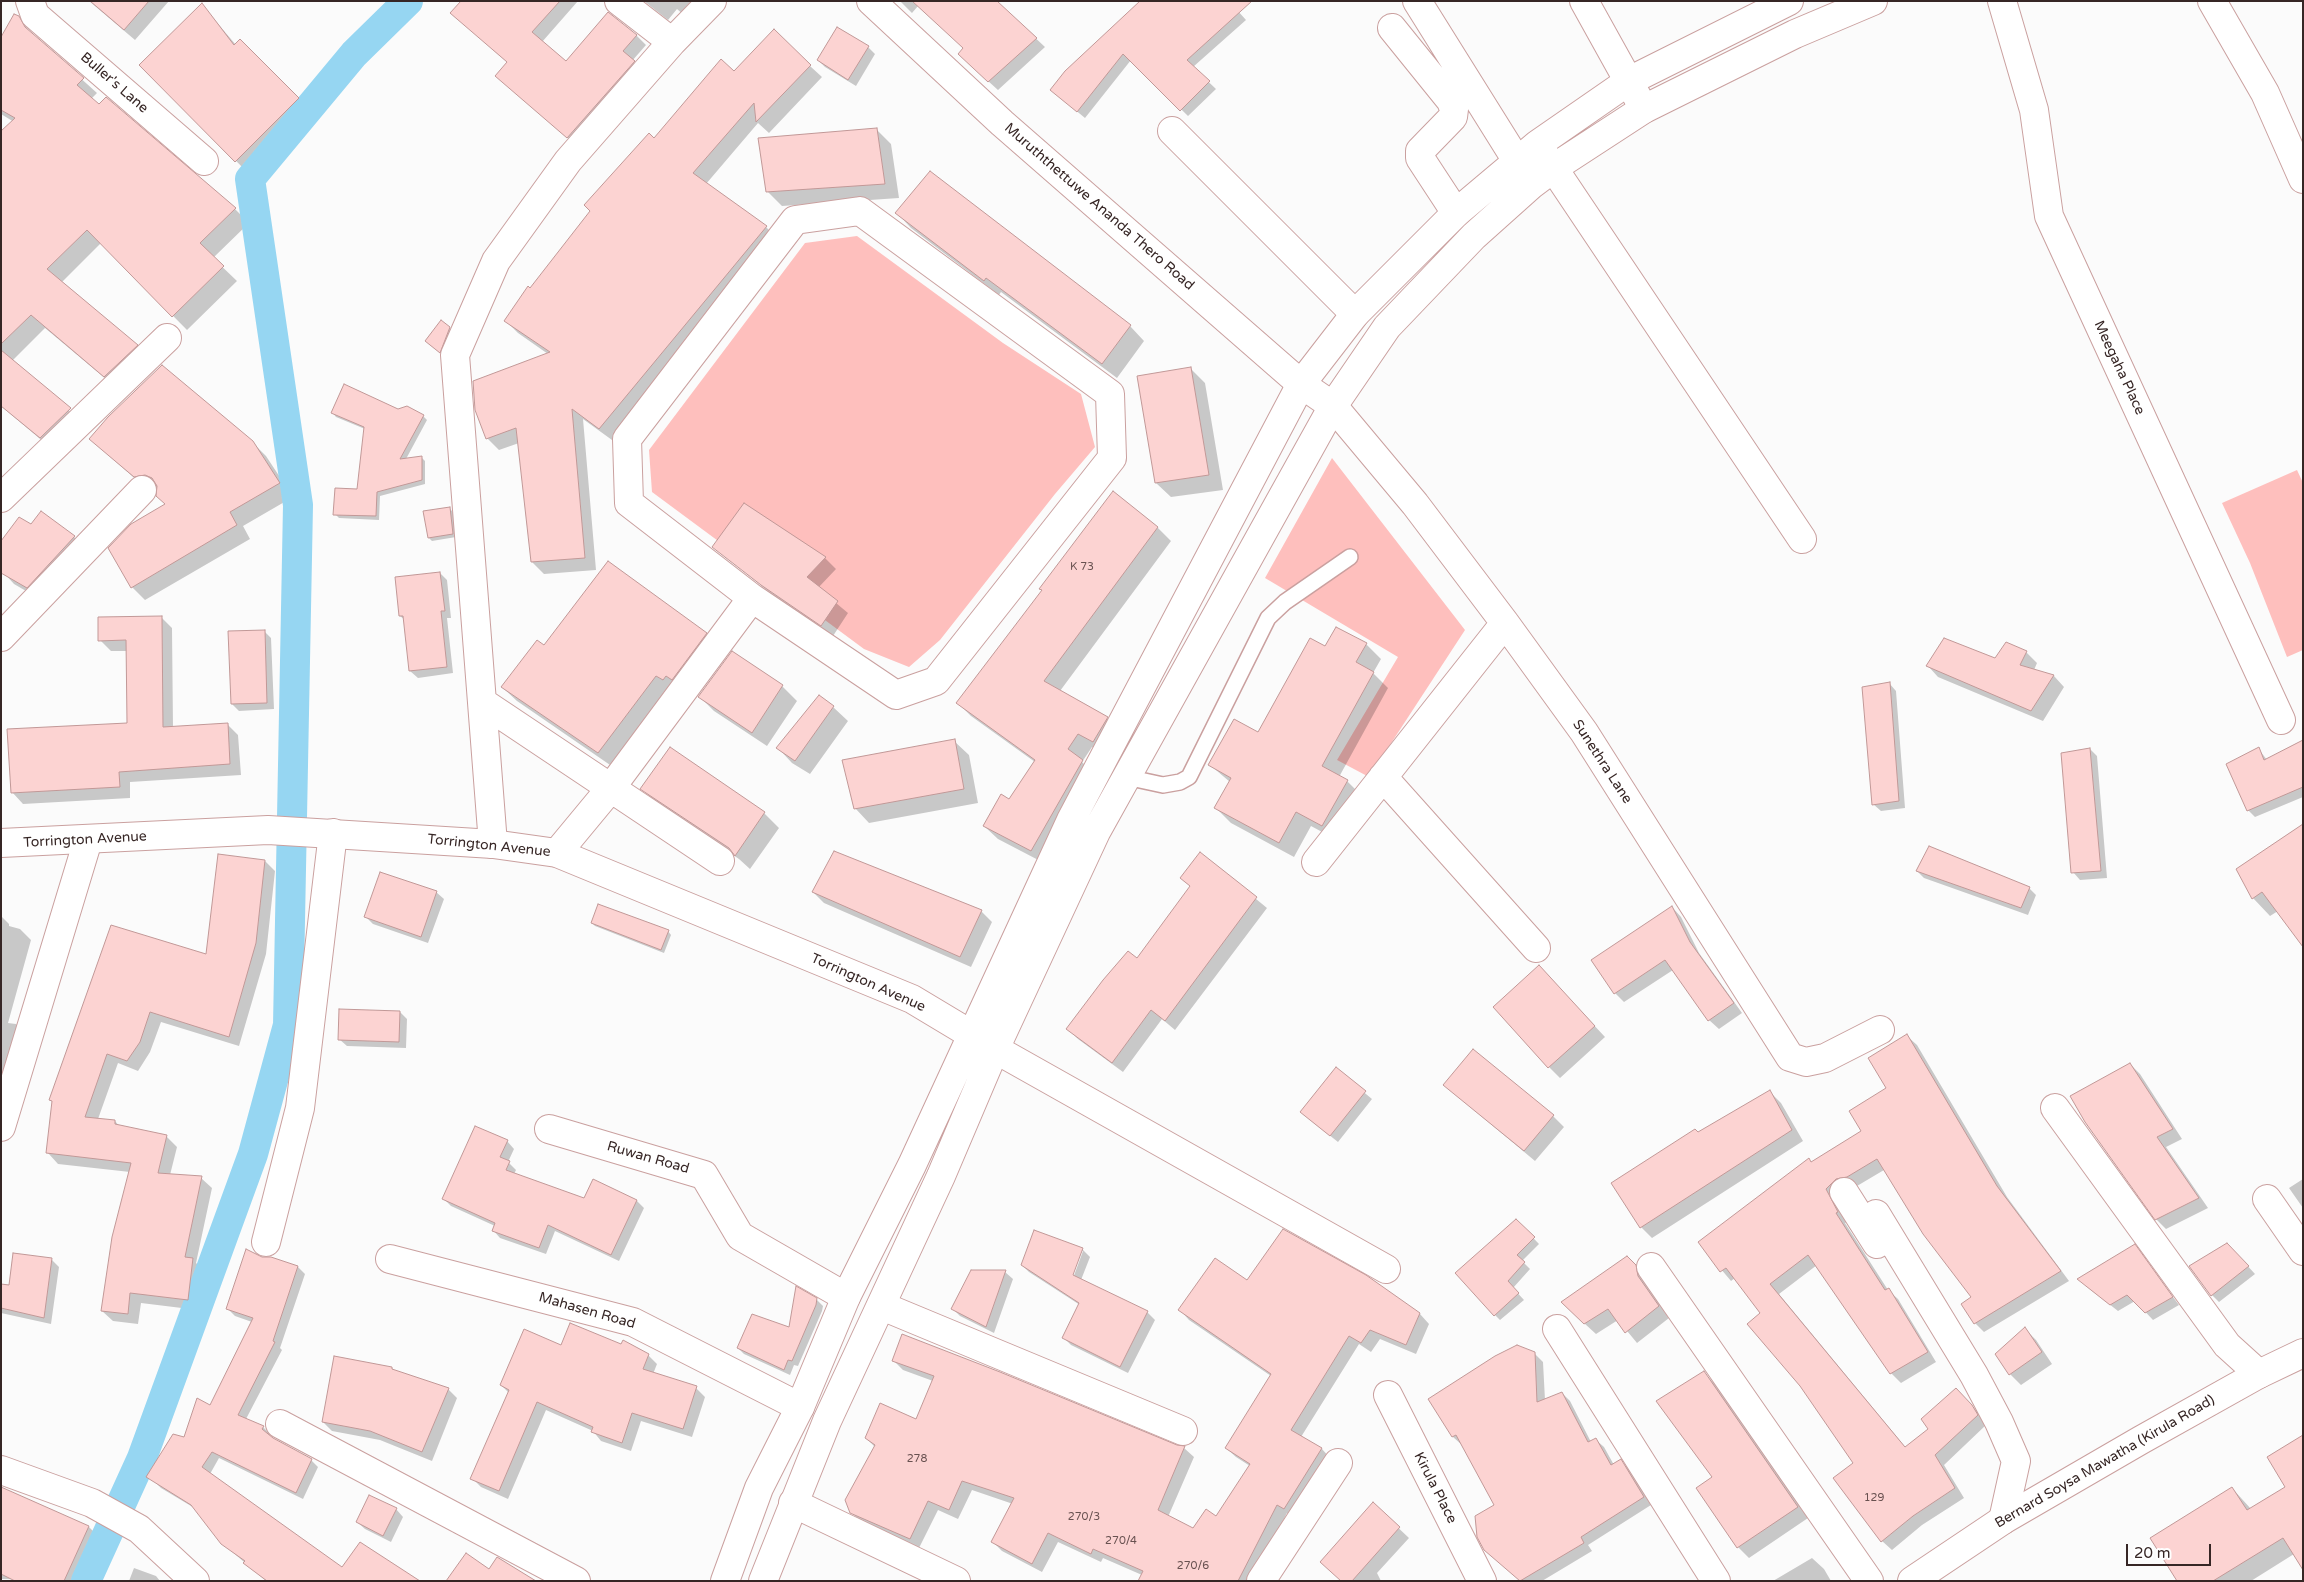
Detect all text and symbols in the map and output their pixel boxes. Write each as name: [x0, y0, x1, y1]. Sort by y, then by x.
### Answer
street label: Buller's Lane: [77, 49, 151, 117]
street label: Muruththettuwe Ananda Thero Road: [1001, 120, 1197, 294]
street label: Meegaha Place: [2090, 318, 2148, 418]
house number: K 73: [1070, 560, 1094, 574]
street label: Sunethra Lane: [1569, 717, 1635, 807]
street label: Torrington Avenue: [23, 828, 147, 852]
street label: Torrington Avenue: [427, 831, 551, 861]
street label: Torrington Avenue: [808, 950, 928, 1016]
street label: Ruwan Road: [605, 1138, 691, 1178]
street label: Mahasen Road: [537, 1289, 637, 1333]
street label: Bernard Soysa Mawatha (Kirula Road): [1992, 1392, 2218, 1532]
street label: Kirula Place: [1410, 1450, 1460, 1526]
house number: 278: [907, 1452, 927, 1466]
house number: 129: [1864, 1491, 1884, 1505]
house number: 270/3: [1068, 1510, 1100, 1524]
house number: 270/4: [1105, 1534, 1137, 1548]
scale bar: [2129, 1534, 2214, 1566]
text: 20 m: [2134, 1544, 2171, 1562]
house number: 270/6: [1177, 1559, 1209, 1573]

